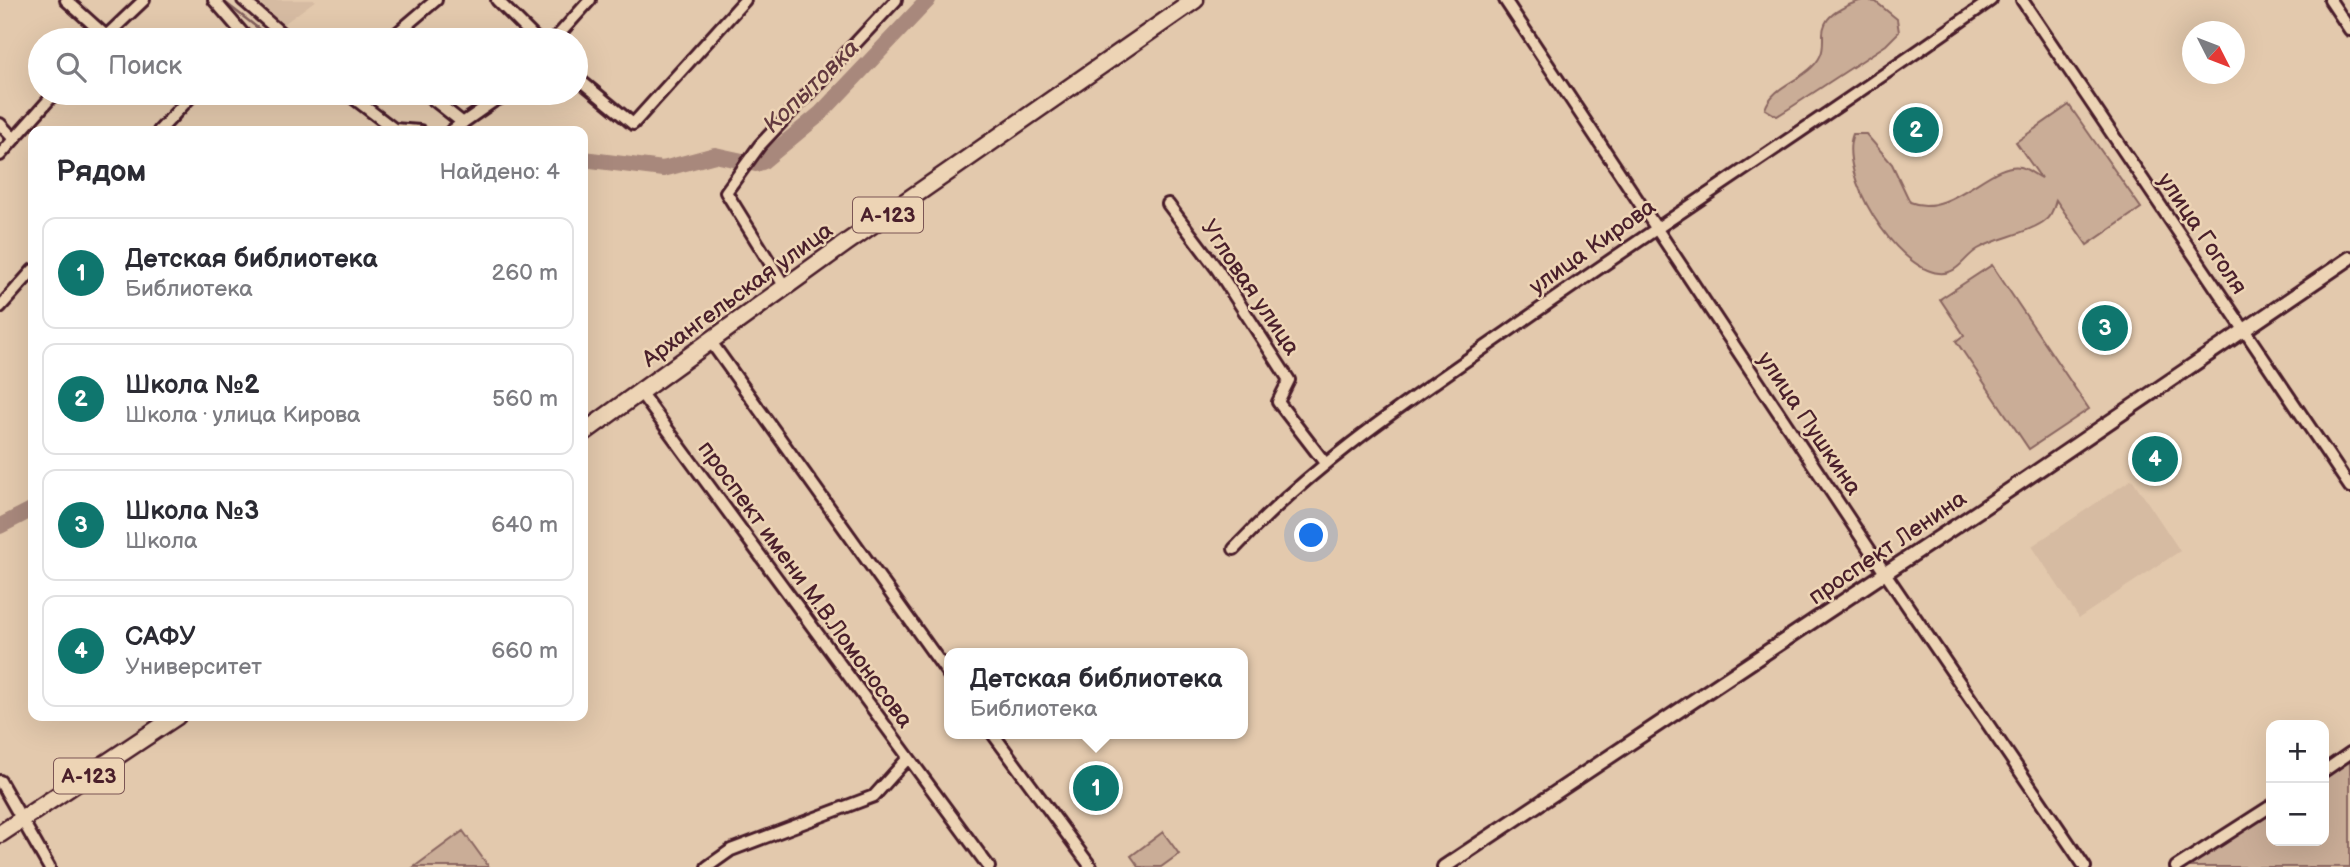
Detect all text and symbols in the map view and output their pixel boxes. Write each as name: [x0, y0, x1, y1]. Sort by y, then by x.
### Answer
north arrow: [2182, 21, 2245, 84]
search box: [28, 28, 588, 105]
water label: Копытовка: [757, 33, 865, 139]
icon: search: [52, 48, 90, 86]
text: Поиск: [108, 51, 182, 82]
pin: 2: [1893, 104, 1939, 156]
text: Рядом: [56, 154, 146, 190]
text: Найдено: 4: [440, 158, 560, 186]
street label: улица Гоголя: [2151, 167, 2253, 300]
street label: улица Кирова: [1524, 193, 1662, 301]
road number: А-123: [853, 198, 923, 232]
street label: Угловая улица: [1195, 215, 1306, 361]
street label: Архангельская улица: [636, 216, 839, 374]
text: Детская библиотека: [125, 244, 378, 275]
text: 1: [76, 259, 86, 287]
text: 260 m: [492, 259, 558, 287]
text: Библиотека: [125, 275, 253, 303]
pin: 3: [2082, 302, 2128, 354]
street label: улица Пушкина: [1751, 346, 1868, 501]
text: Школа №2: [125, 370, 260, 401]
text: 2: [74, 385, 88, 413]
text: 560 m: [492, 385, 558, 413]
text: Школа · улица Кирова: [125, 401, 361, 429]
pin: 4: [2132, 433, 2178, 485]
street label: проспект имени М.В.Ломоносова: [692, 435, 919, 734]
street label: проспект Ленина: [1803, 484, 1972, 611]
text: Школа №3: [125, 496, 259, 527]
text: 3: [74, 511, 88, 539]
text: 640 m: [491, 511, 558, 539]
your location: [1294, 518, 1328, 552]
text: Школа: [125, 527, 198, 555]
text: САФУ: [125, 622, 196, 653]
text: 4: [74, 637, 88, 665]
text: 660 m: [491, 637, 558, 665]
popup: [944, 648, 1248, 739]
text: Университет: [125, 653, 262, 681]
text: Детская библиотека: [970, 664, 1222, 695]
text: Библиотека: [970, 695, 1098, 723]
map controls: [2266, 720, 2329, 846]
button: +: [2266, 720, 2329, 783]
road number: А-123: [54, 758, 124, 794]
pin: 1: [1073, 762, 1119, 814]
button: −: [2266, 783, 2329, 846]

